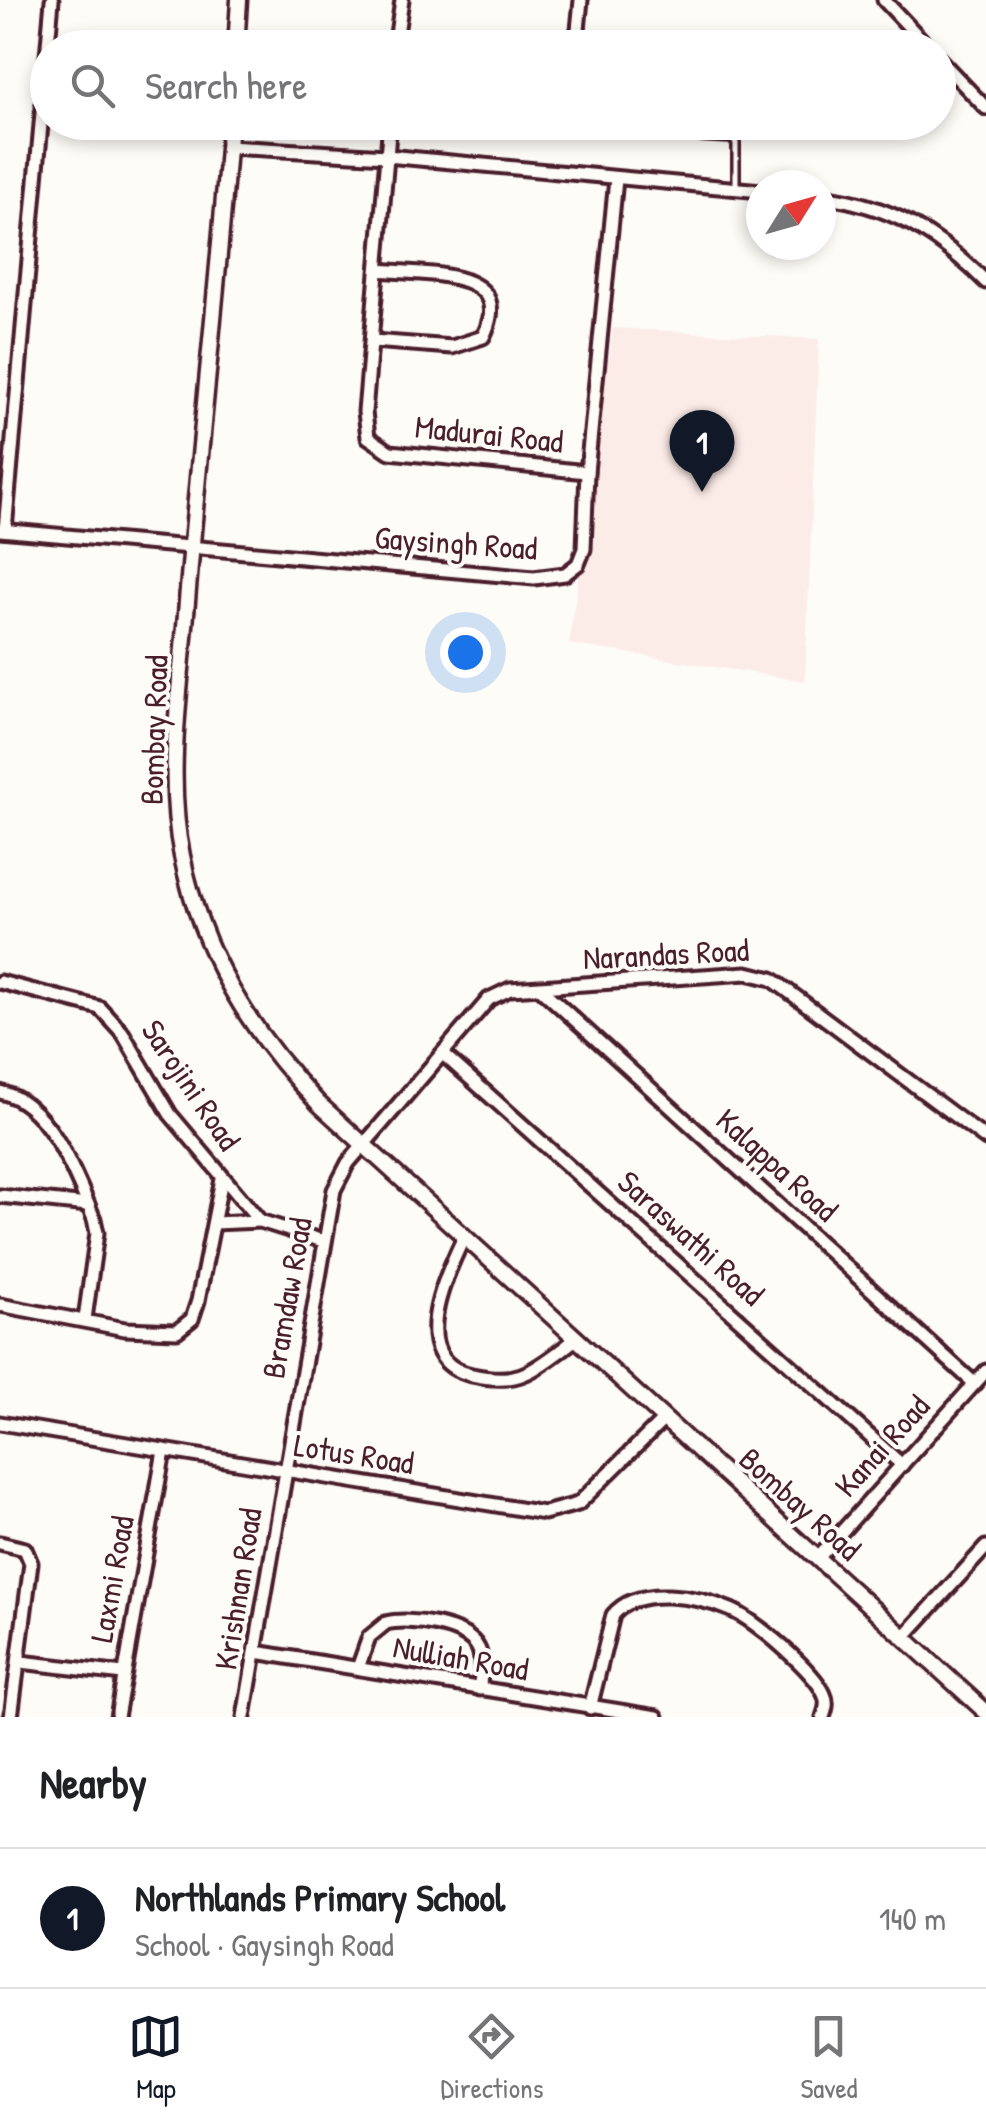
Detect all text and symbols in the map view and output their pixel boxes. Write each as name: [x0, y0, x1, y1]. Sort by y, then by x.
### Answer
search box: [30, 30, 956, 140]
icon: search: [65, 58, 120, 113]
text: Search here: [145, 59, 307, 111]
north arrow: [746, 170, 836, 260]
street label: Madurai Road: [413, 404, 565, 463]
pin: 1: [670, 410, 734, 492]
street label: Gaysingh Road: [373, 515, 539, 570]
your location: [440, 627, 491, 678]
street label: Bombay Road: [129, 654, 178, 806]
street label: Narandas Road: [582, 928, 750, 979]
street label: Sarojini Road: [132, 1011, 251, 1158]
street label: Kalappa Road: [707, 1098, 847, 1231]
street label: Saraswathi Road: [609, 1160, 774, 1315]
street label: Bramdaw Road: [251, 1214, 322, 1382]
street label: Kanai Road: [824, 1385, 939, 1506]
street label: Lotus Road: [291, 1423, 417, 1484]
street label: Bombay Road: [730, 1437, 870, 1570]
street label: Krishnan Road: [204, 1505, 272, 1673]
street label: Laxmi Road: [79, 1512, 144, 1645]
street label: Nulliah Road: [390, 1624, 532, 1691]
text: Nearby: [40, 1754, 147, 1811]
text: Northlands Primary School: [135, 1871, 505, 1923]
text: 1: [67, 1897, 78, 1940]
text: 140 m: [879, 1897, 946, 1940]
text: School · Gaysingh Road: [135, 1923, 394, 1966]
tab: Map: [128, 2009, 183, 2107]
tab: Directions: [440, 2009, 543, 2107]
tab: Saved: [800, 2009, 858, 2107]

